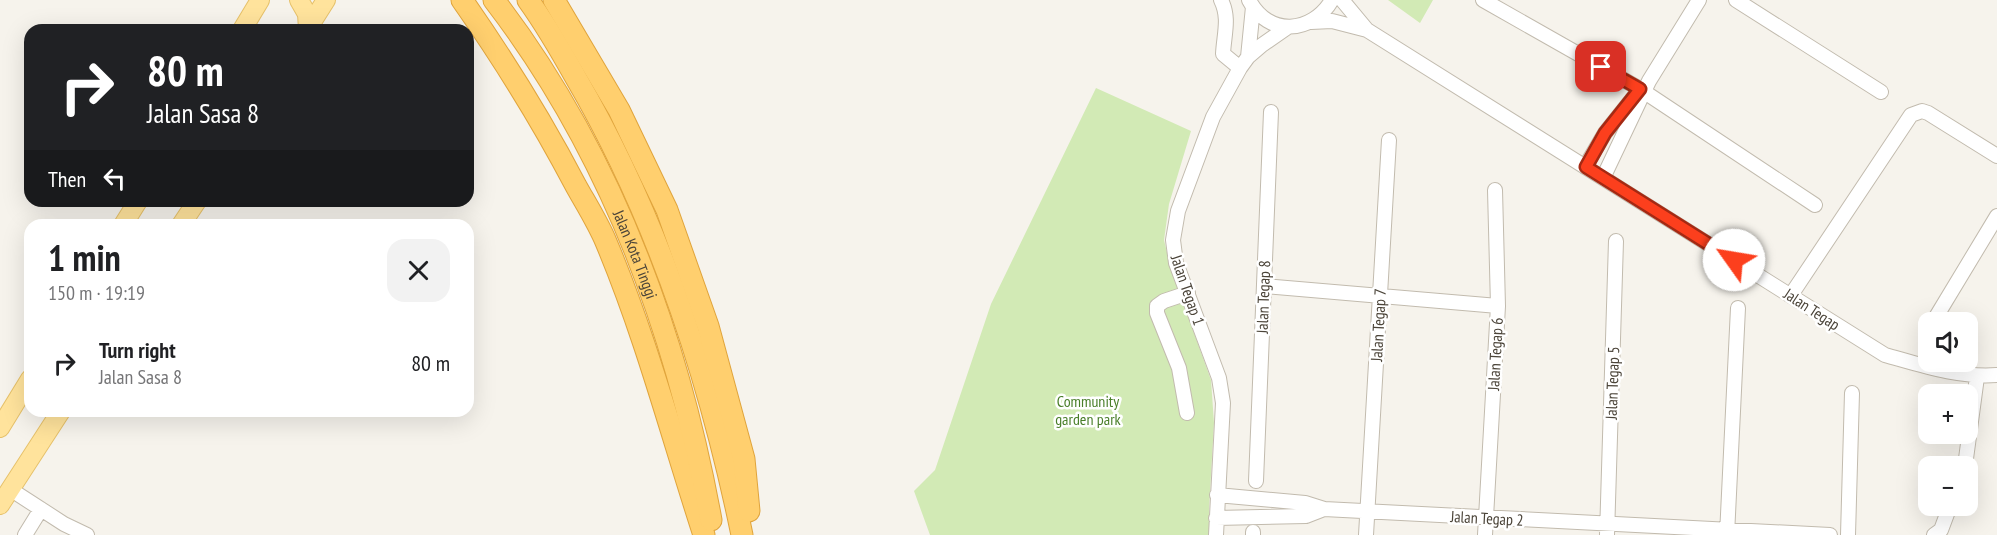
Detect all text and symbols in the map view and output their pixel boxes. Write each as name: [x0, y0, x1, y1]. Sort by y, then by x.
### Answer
pin: [1575, 41, 1626, 92]
text: 80 m: [147, 43, 224, 98]
icon: right: [48, 48, 126, 126]
icon: arrive: [1584, 50, 1617, 83]
text: Jalan Sasa 8: [147, 96, 259, 130]
icon: left: [98, 162, 131, 195]
text: Then: [48, 165, 86, 193]
street label: Jalan Kota Tinggi: [608, 206, 662, 301]
position arrow: [1702, 228, 1766, 292]
text: 1 min: [48, 234, 121, 281]
button: close: [387, 239, 450, 302]
street label: Jalan Tegap 1: [1166, 251, 1209, 328]
street label: Jalan Tegap 8: [1252, 260, 1274, 335]
text: 150 m · 19:19: [48, 280, 145, 306]
street label: Jalan Tegap: [1779, 283, 1844, 334]
street label: Jalan Tegap 7: [1366, 288, 1390, 363]
map controls: [1918, 312, 1978, 516]
button: sound: [1918, 312, 1978, 372]
street label: Jalan Tegap 6: [1483, 317, 1507, 392]
text: Turn right: [99, 336, 176, 364]
street label: Jalan Tegap 5: [1601, 346, 1623, 421]
icon: right: [48, 347, 81, 380]
text: 80 m: [411, 349, 450, 377]
text: Jalan Sasa 8: [99, 364, 182, 390]
button: +: [1918, 384, 1978, 444]
park label: Community garden park: [1055, 391, 1122, 429]
button: −: [1918, 456, 1978, 516]
street label: Jalan Tegap 2: [1449, 506, 1524, 530]

